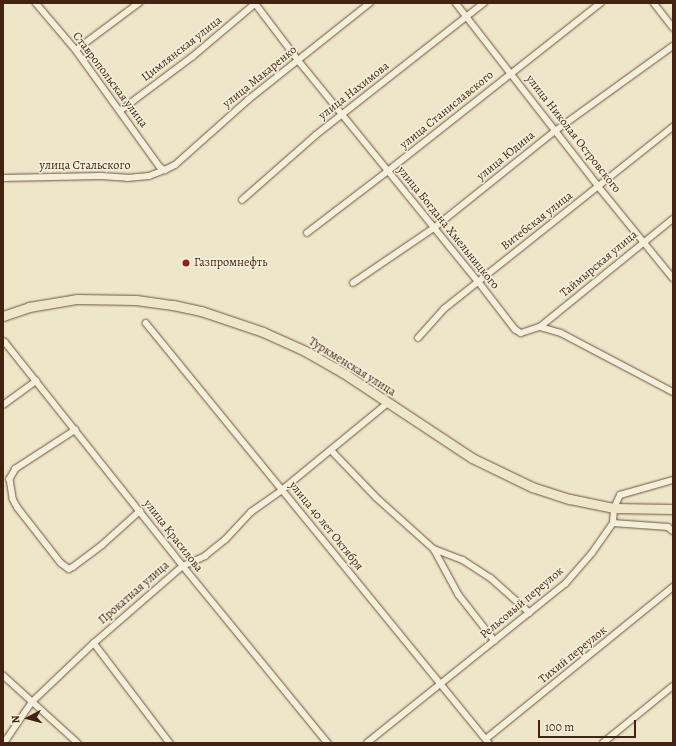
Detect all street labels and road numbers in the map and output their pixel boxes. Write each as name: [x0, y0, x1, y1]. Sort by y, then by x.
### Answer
street label: Цимлянская улица: [139, 13, 225, 85]
street label: Ставропольская улица: [69, 29, 151, 131]
street label: улица Макаренко: [220, 43, 300, 111]
street label: улица Нахимова: [316, 59, 392, 123]
street label: улица Станиславского: [397, 68, 497, 152]
street label: улица Николая Островского: [522, 72, 624, 196]
street label: улица Юдина: [474, 128, 538, 184]
street label: улица Стальского: [40, 159, 130, 173]
street label: улица Богдана Хмельницкого: [394, 164, 502, 292]
street label: Витебская улица: [498, 189, 576, 253]
street label: Таймырская улица: [557, 228, 641, 300]
street label: Туркменская улица: [306, 334, 398, 400]
street label: улица 40 лет Октября: [286, 479, 366, 573]
street label: улица Красилова: [140, 497, 206, 575]
street label: Прокатная улица: [96, 558, 172, 628]
street label: Рельсовый переулок: [477, 564, 567, 642]
street label: Тихий переулок: [536, 623, 610, 687]

